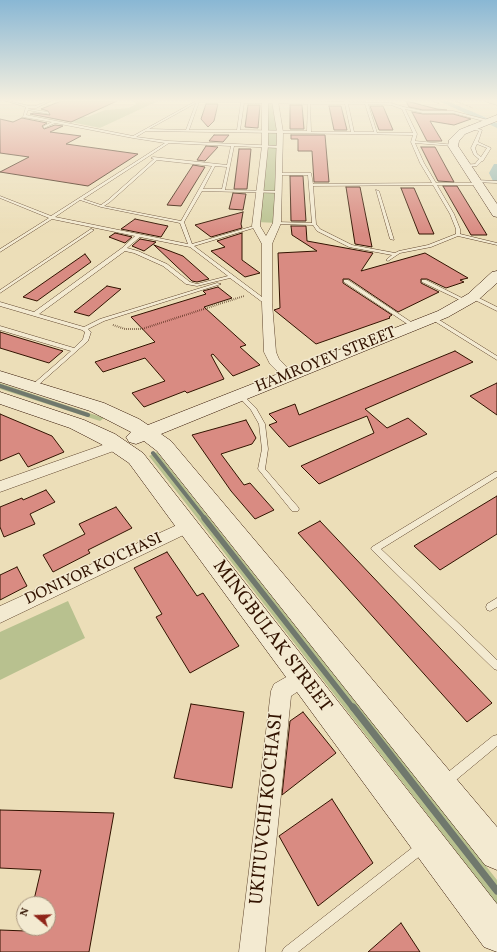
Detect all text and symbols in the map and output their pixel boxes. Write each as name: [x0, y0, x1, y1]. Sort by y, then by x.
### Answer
street label: HAMROYEV STREET: [253, 324, 399, 398]
street label: DONIYOR KO'CHASI: [22, 530, 166, 610]
street label: MINGBULAK STREET: [206, 556, 336, 718]
street label: UKITUVCHI KO'CHASI: [247, 712, 289, 906]
north arrow: [16, 896, 56, 936]
text: N: [17, 906, 34, 918]

